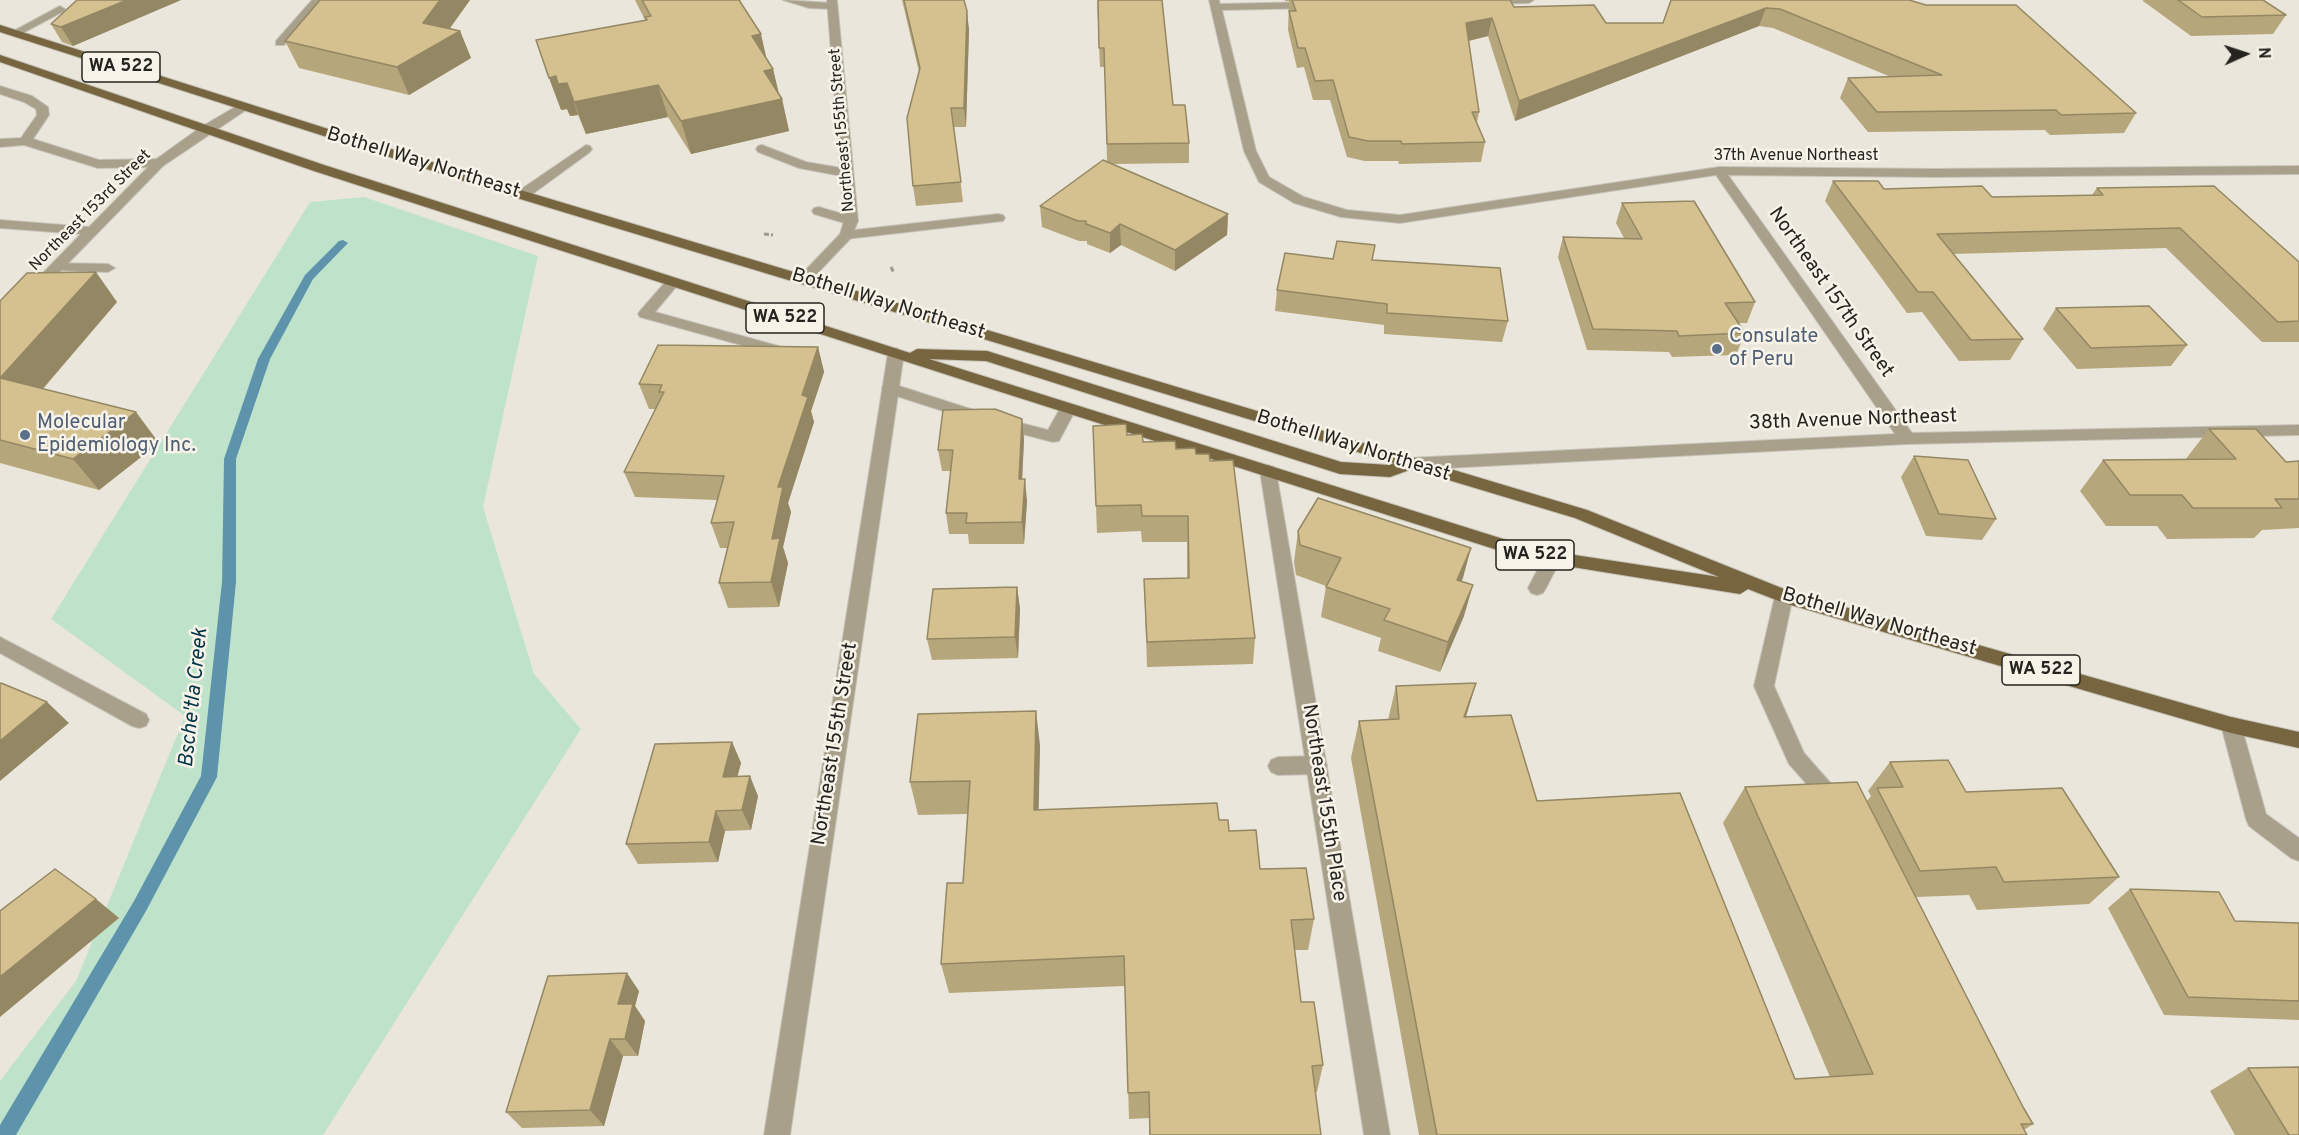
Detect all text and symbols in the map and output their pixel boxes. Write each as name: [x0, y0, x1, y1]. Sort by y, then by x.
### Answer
north arrow: [2215, 24, 2275, 84]
street label: Northeast 155th Street: [826, 47, 860, 213]
text: N: [2253, 47, 2273, 59]
road number: WA 522: [82, 52, 160, 82]
street label: Bothell Way Northeast: [323, 123, 523, 205]
street label: Northeast 153rd Street: [26, 146, 156, 276]
street label: 37th Avenue Northeast: [1713, 147, 1879, 167]
street label: Northeast 157th Street: [1762, 203, 1898, 383]
street label: Bothell Way Northeast: [788, 264, 988, 346]
road number: WA 522: [746, 303, 824, 333]
place label: Consulate of Peru: [1729, 326, 1818, 373]
marker: Consulate of Peru: [1710, 342, 1724, 356]
street label: 38th Avenue Northeast: [1748, 405, 1958, 437]
street label: Bothell Way Northeast: [1253, 406, 1453, 488]
place label: Molecular Epidemiology Inc.: [37, 412, 196, 459]
marker: Molecular Epidemiology Inc.: [18, 428, 32, 442]
road number: WA 522: [1496, 540, 1574, 570]
street label: Bothell Way Northeast: [1779, 584, 1979, 662]
water label: Bsche'tla Creek: [175, 627, 215, 769]
street label: Northeast 155th Street: [808, 641, 864, 847]
road number: WA 522: [2002, 655, 2080, 685]
street label: Northeast 155th Place: [1296, 703, 1350, 903]

